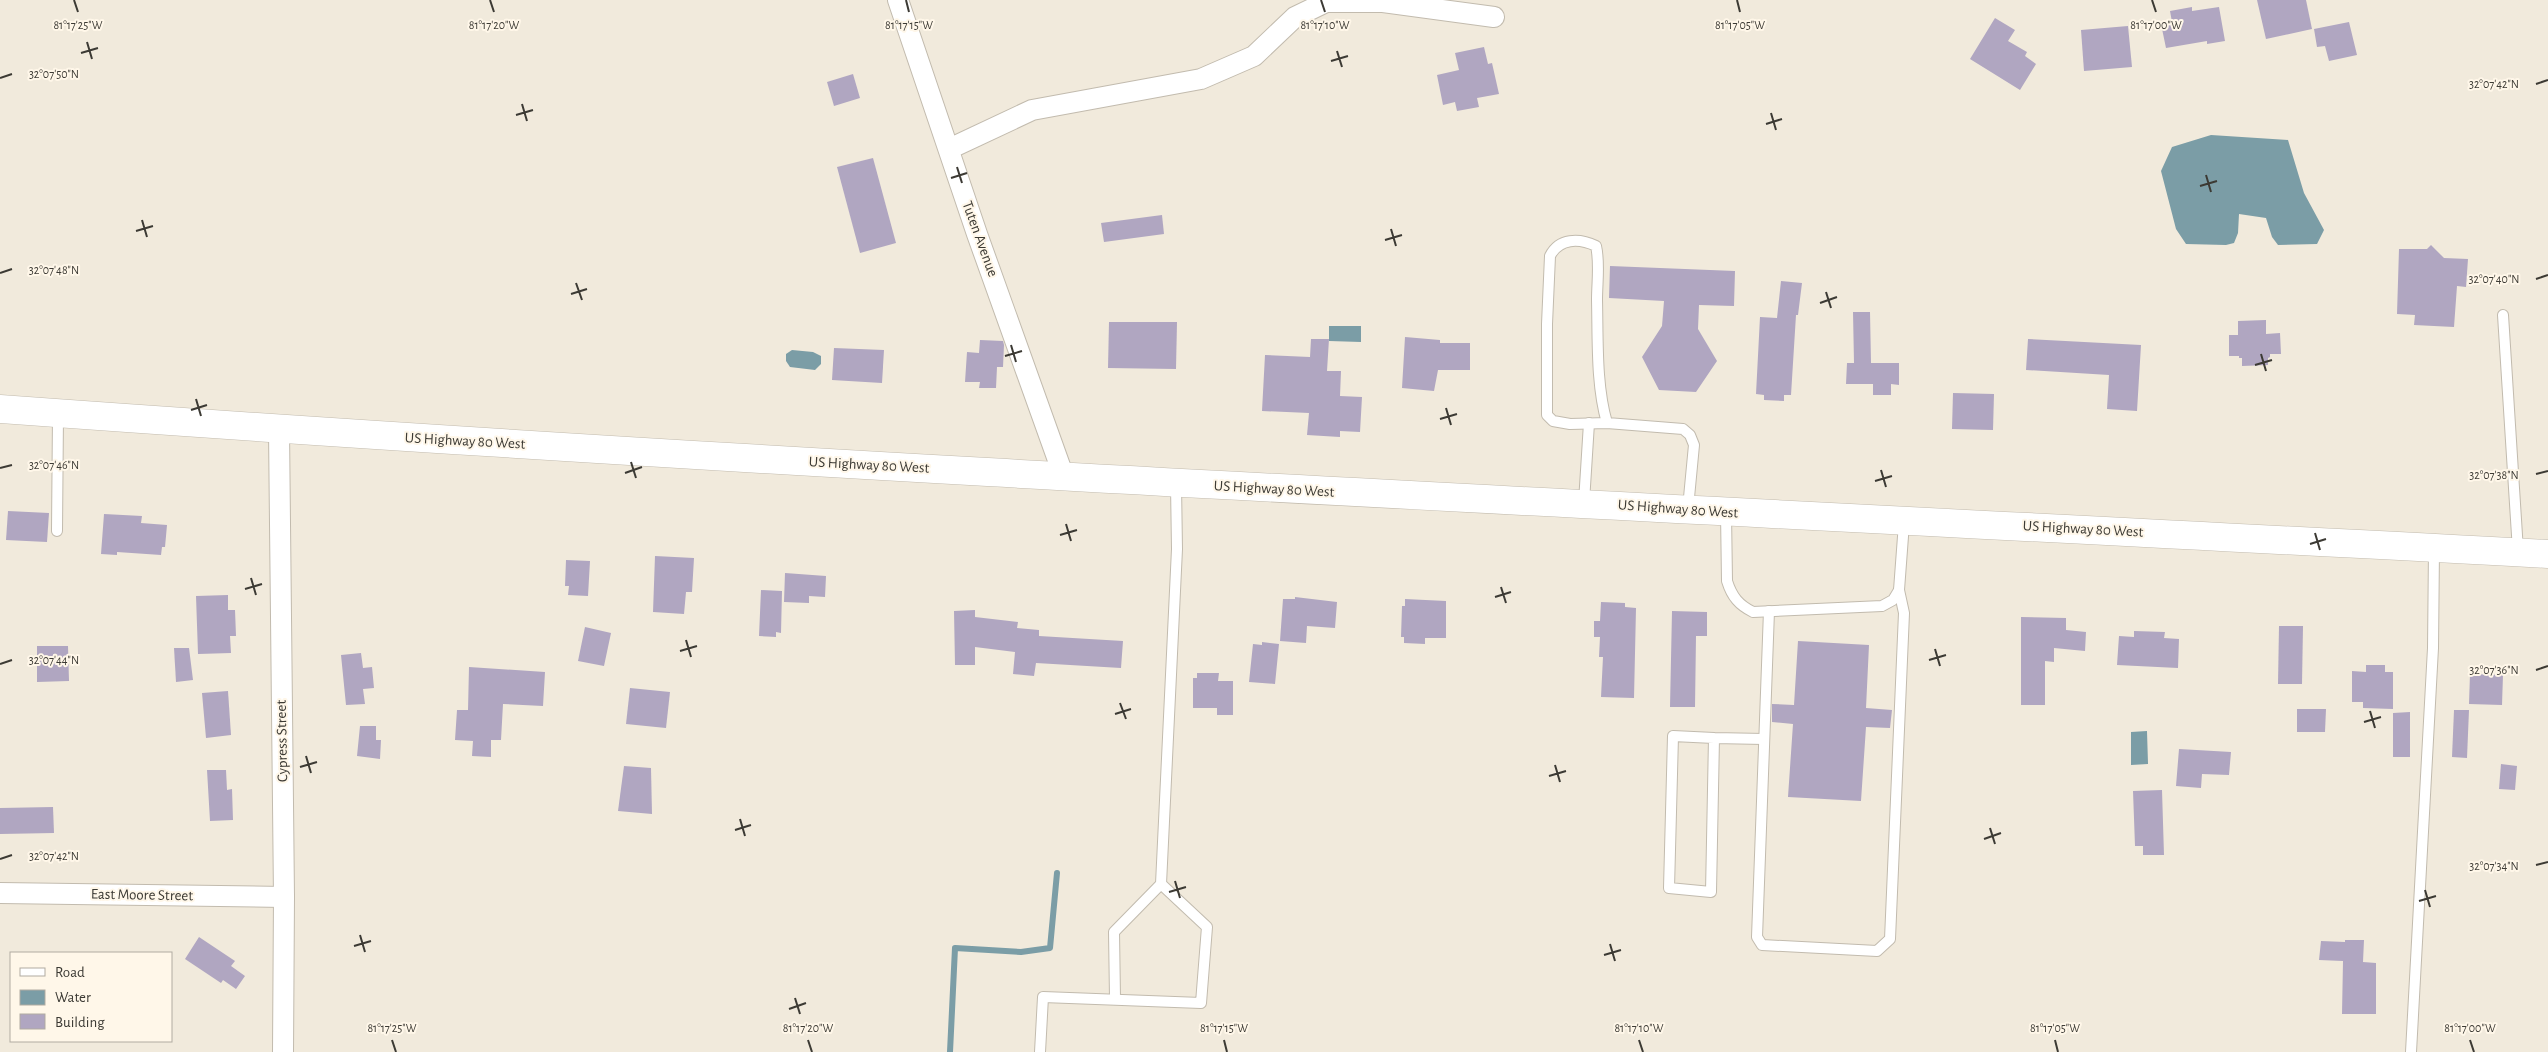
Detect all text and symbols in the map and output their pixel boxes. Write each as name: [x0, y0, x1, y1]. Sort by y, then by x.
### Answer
text: 81°17'25"W: [53, 19, 103, 31]
text: 81°17'20"W: [469, 19, 520, 31]
text: 81°17'15"W: [885, 19, 933, 31]
text: 81°17'10"W: [1300, 19, 1350, 31]
text: 81°17'05"W: [1715, 19, 1765, 31]
text: 81°17'00"W: [2130, 19, 2182, 31]
text: 32°07'50"N: [29, 68, 79, 80]
text: 32°07'42"N: [2469, 78, 2519, 90]
street label: Tuten Avenue: [959, 199, 1001, 279]
text: 32°07'48"N: [29, 264, 79, 276]
text: 32°07'40"N: [2469, 273, 2519, 285]
street label: US Highway 80 West: [404, 430, 526, 452]
street label: US Highway 80 West: [808, 454, 930, 476]
text: 32°07'46"N: [29, 459, 79, 471]
text: 32°07'38"N: [2469, 469, 2519, 481]
street label: US Highway 80 West: [1213, 478, 1335, 500]
street label: US Highway 80 West: [1617, 497, 1739, 521]
street label: US Highway 80 West: [2022, 518, 2144, 540]
text: 32°07'44"N: [29, 654, 79, 666]
text: 32°07'36"N: [2469, 664, 2519, 676]
street label: Cypress Street: [274, 700, 290, 782]
text: 32°07'42"N: [29, 850, 79, 862]
text: 32°07'34"N: [2469, 860, 2519, 872]
street label: East Moore Street: [91, 887, 193, 903]
legend: [10, 952, 172, 1042]
text: Road: [55, 965, 85, 980]
text: Water: [55, 990, 91, 1005]
text: Building: [55, 1015, 105, 1030]
text: 81°17'25"W: [367, 1022, 417, 1034]
text: 81°17'20"W: [783, 1022, 834, 1034]
text: 81°17'15"W: [1200, 1022, 1248, 1034]
text: 81°17'10"W: [1614, 1022, 1664, 1034]
text: 81°17'05"W: [2030, 1022, 2080, 1034]
text: 81°17'00"W: [2444, 1022, 2496, 1034]

